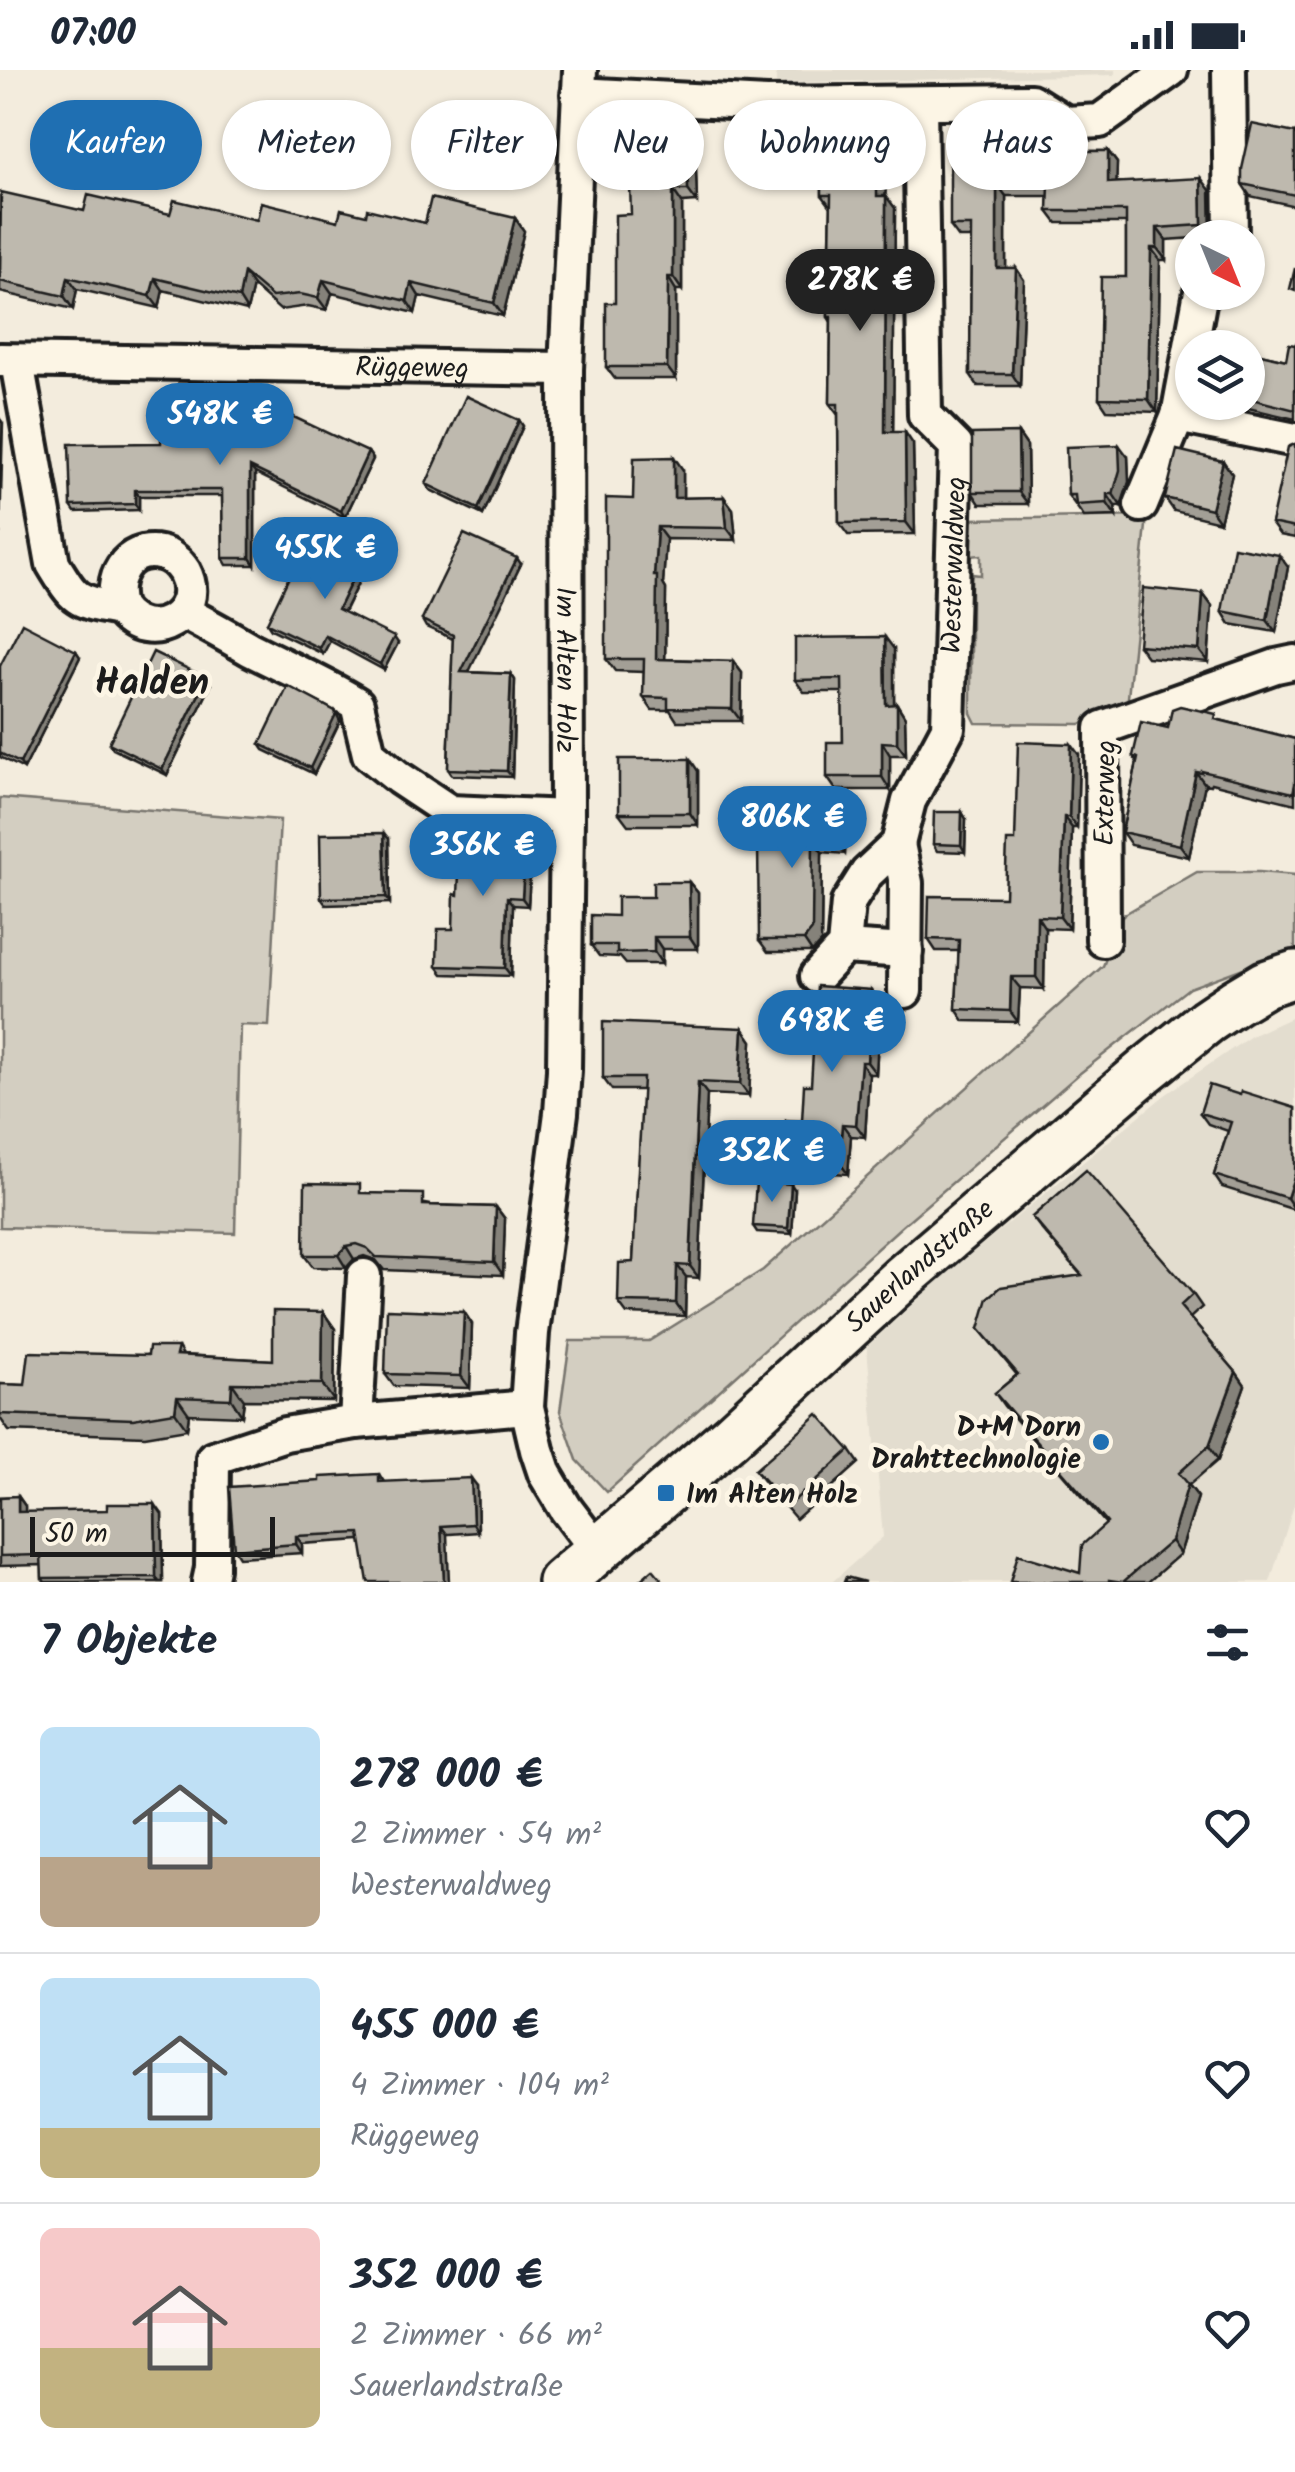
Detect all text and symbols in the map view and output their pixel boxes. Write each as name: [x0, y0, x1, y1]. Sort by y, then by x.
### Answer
text: 07:00: [50, 5, 136, 65]
chip: Kaufen: [30, 100, 202, 190]
chip: Mieten: [222, 100, 391, 190]
chip: Filter: [411, 100, 557, 190]
chip: Neu: [577, 100, 704, 190]
chip: Wohnung: [724, 100, 926, 190]
chip: Haus: [946, 100, 1088, 190]
north arrow: [1175, 220, 1265, 310]
map controls: [1175, 220, 1265, 420]
pin: 278K €: [779, 249, 941, 334]
text: 278K €: [808, 256, 912, 307]
button: layers: [1175, 330, 1265, 420]
street label: Rüggeweg: [355, 346, 469, 392]
pin: 548K €: [139, 383, 301, 468]
text: 548K €: [168, 390, 272, 441]
street label: Westerwaldweg: [930, 476, 980, 654]
pin: 455K €: [244, 517, 406, 602]
text: 455K €: [274, 524, 376, 575]
street label: Im Alten Holz: [541, 586, 587, 753]
district label: Halden: [95, 654, 209, 714]
street label: Exterweg: [1083, 740, 1130, 846]
pin: 806K €: [711, 786, 873, 871]
text: 806K €: [740, 793, 844, 844]
pin: 356K €: [402, 814, 564, 899]
text: 356K €: [432, 821, 534, 872]
pin: 698K €: [751, 990, 913, 1075]
text: 698K €: [780, 997, 884, 1048]
pin: 352K €: [691, 1120, 853, 1205]
text: 352K €: [720, 1127, 824, 1178]
street label: Sauerlandstraße: [835, 1188, 1006, 1345]
place label: D+M Dorn Drahttechnologie: [871, 1406, 1081, 1483]
marker: D+M Dorn Drahttechnologie: [1090, 1431, 1112, 1453]
place label: Im Alten Holz: [686, 1473, 858, 1518]
marker: Im Alten Holz: [655, 1482, 677, 1504]
scale bar: [30, 1512, 275, 1556]
text: 50 m: [45, 1512, 108, 1557]
text: 7 Objekte: [40, 1609, 217, 1676]
icon: filters: [1200, 1615, 1255, 1670]
text: 278 000 €: [350, 1743, 543, 1810]
icon: home: [120, 1767, 240, 1887]
icon: heart: [1200, 1800, 1255, 1855]
text: 2 Zimmer · 54 m²: [350, 1810, 601, 1861]
text: Westerwaldweg: [350, 1861, 552, 1912]
text: 455 000 €: [350, 1994, 539, 2061]
icon: home: [120, 2018, 240, 2138]
icon: heart: [1200, 2051, 1255, 2106]
text: 4 Zimmer · 104 m²: [350, 2061, 609, 2112]
text: Rüggeweg: [350, 2112, 480, 2163]
text: 352 000 €: [350, 2244, 542, 2311]
icon: home: [120, 2268, 240, 2388]
icon: heart: [1200, 2301, 1255, 2356]
text: 2 Zimmer · 66 m²: [350, 2311, 602, 2362]
text: Sauerlandstraße: [350, 2362, 563, 2413]

